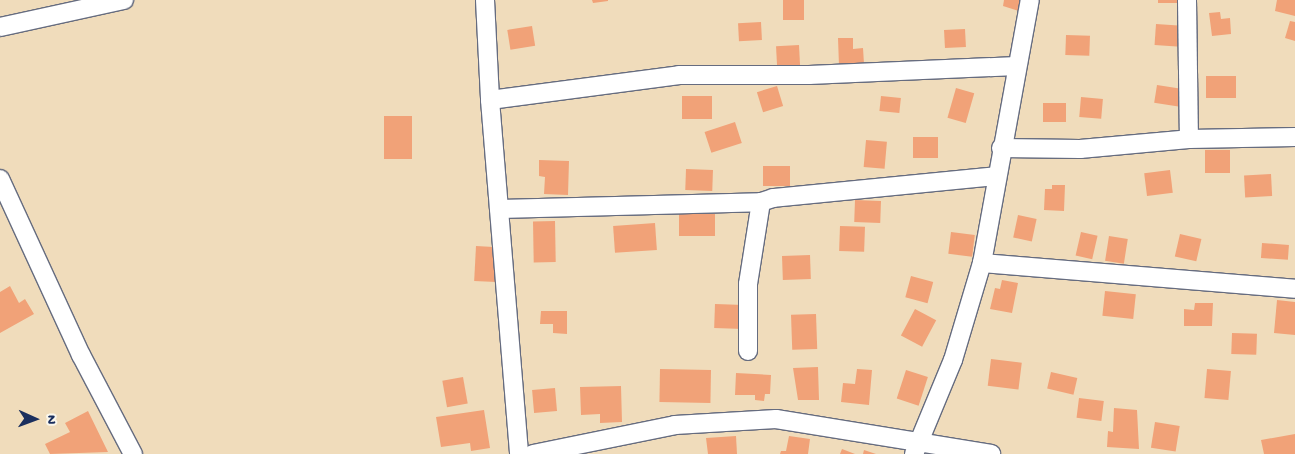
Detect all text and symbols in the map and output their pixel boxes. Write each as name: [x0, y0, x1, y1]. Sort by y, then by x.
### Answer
north arrow: [10, 394, 60, 444]
text: N: [42, 415, 59, 424]

